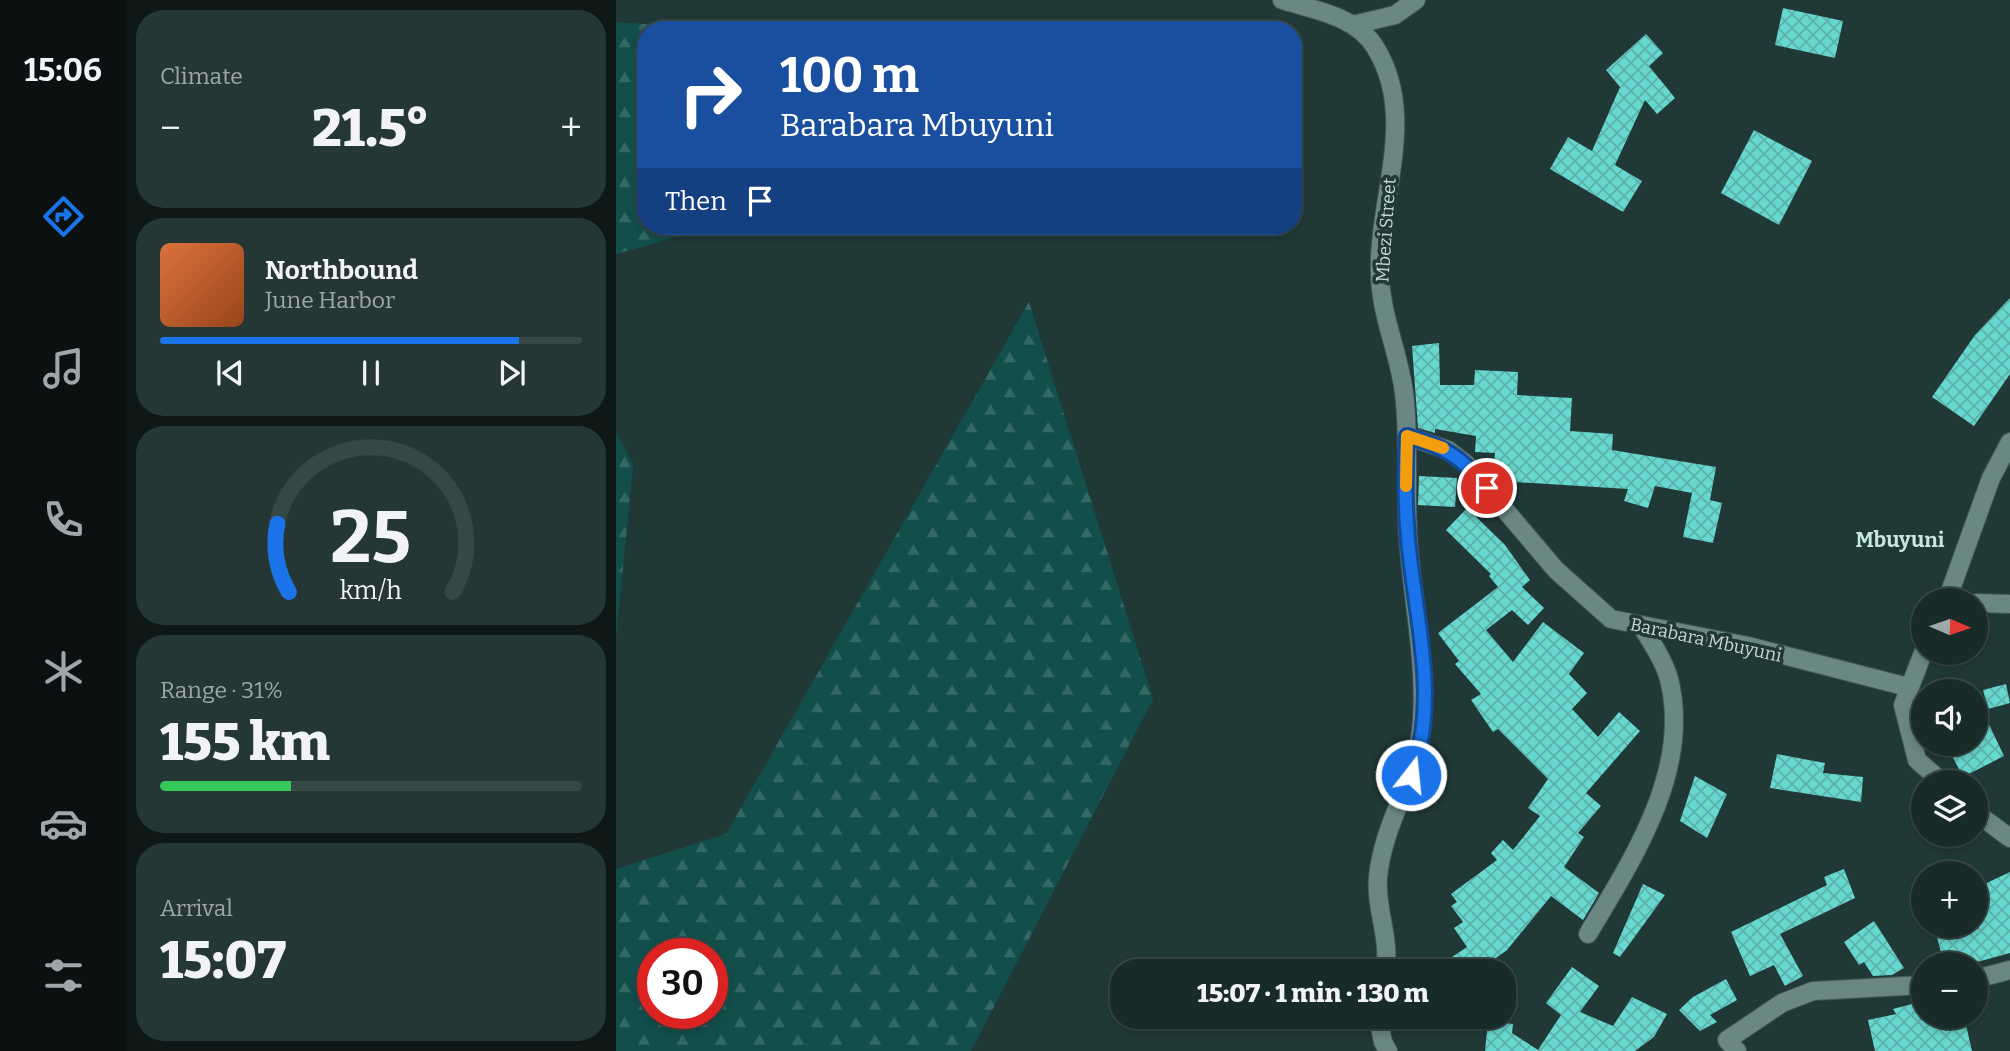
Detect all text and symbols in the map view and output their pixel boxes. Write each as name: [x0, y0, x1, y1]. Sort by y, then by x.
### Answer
text: 100 m: [780, 46, 919, 105]
icon: right: [665, 49, 756, 140]
text: 15:06: [24, 51, 102, 89]
text: Climate: [160, 62, 243, 90]
text: 21.5°: [312, 97, 429, 160]
text: −: [160, 105, 181, 151]
text: +: [560, 105, 582, 151]
text: Barabara Mbuyuni: [780, 106, 1054, 144]
street label: Mbezi Street: [1371, 177, 1401, 283]
icon: arrive: [741, 182, 779, 220]
text: Then: [665, 186, 727, 217]
icon: directions: [39, 192, 88, 241]
text: Northbound: [265, 255, 418, 286]
text: June Harbor: [265, 286, 395, 314]
icon: music: [39, 344, 88, 393]
icon: previous: [211, 354, 249, 392]
icon: pause: [352, 354, 390, 392]
icon: next: [493, 354, 531, 392]
pin: [1457, 458, 1517, 518]
icon: arrive: [1468, 469, 1506, 507]
text: 25: [331, 494, 411, 581]
icon: phone: [39, 495, 88, 544]
district label: Mbuyuni: [1855, 527, 1945, 553]
text: km/h: [340, 575, 402, 605]
north arrow: [1911, 588, 1988, 665]
map controls: [1911, 588, 1988, 1029]
street label: Barabara Mbuyuni: [1628, 613, 1784, 667]
icon: climate: [39, 647, 88, 696]
text: Range · 31%: [160, 676, 283, 704]
button: sound: [1911, 679, 1988, 756]
text: 155 km: [160, 711, 330, 774]
position arrow: [1374, 738, 1448, 812]
button: layers: [1911, 770, 1988, 847]
icon: car: [39, 799, 88, 848]
button: +: [1911, 861, 1988, 938]
text: Arrival: [160, 894, 233, 922]
text: 15:07: [160, 929, 286, 992]
speed limit sign: 30: [637, 938, 728, 1029]
icon: filters: [39, 951, 88, 1000]
button: −: [1911, 952, 1988, 1029]
text: 15:07 · 1 min · 130 m: [1197, 978, 1429, 1009]

